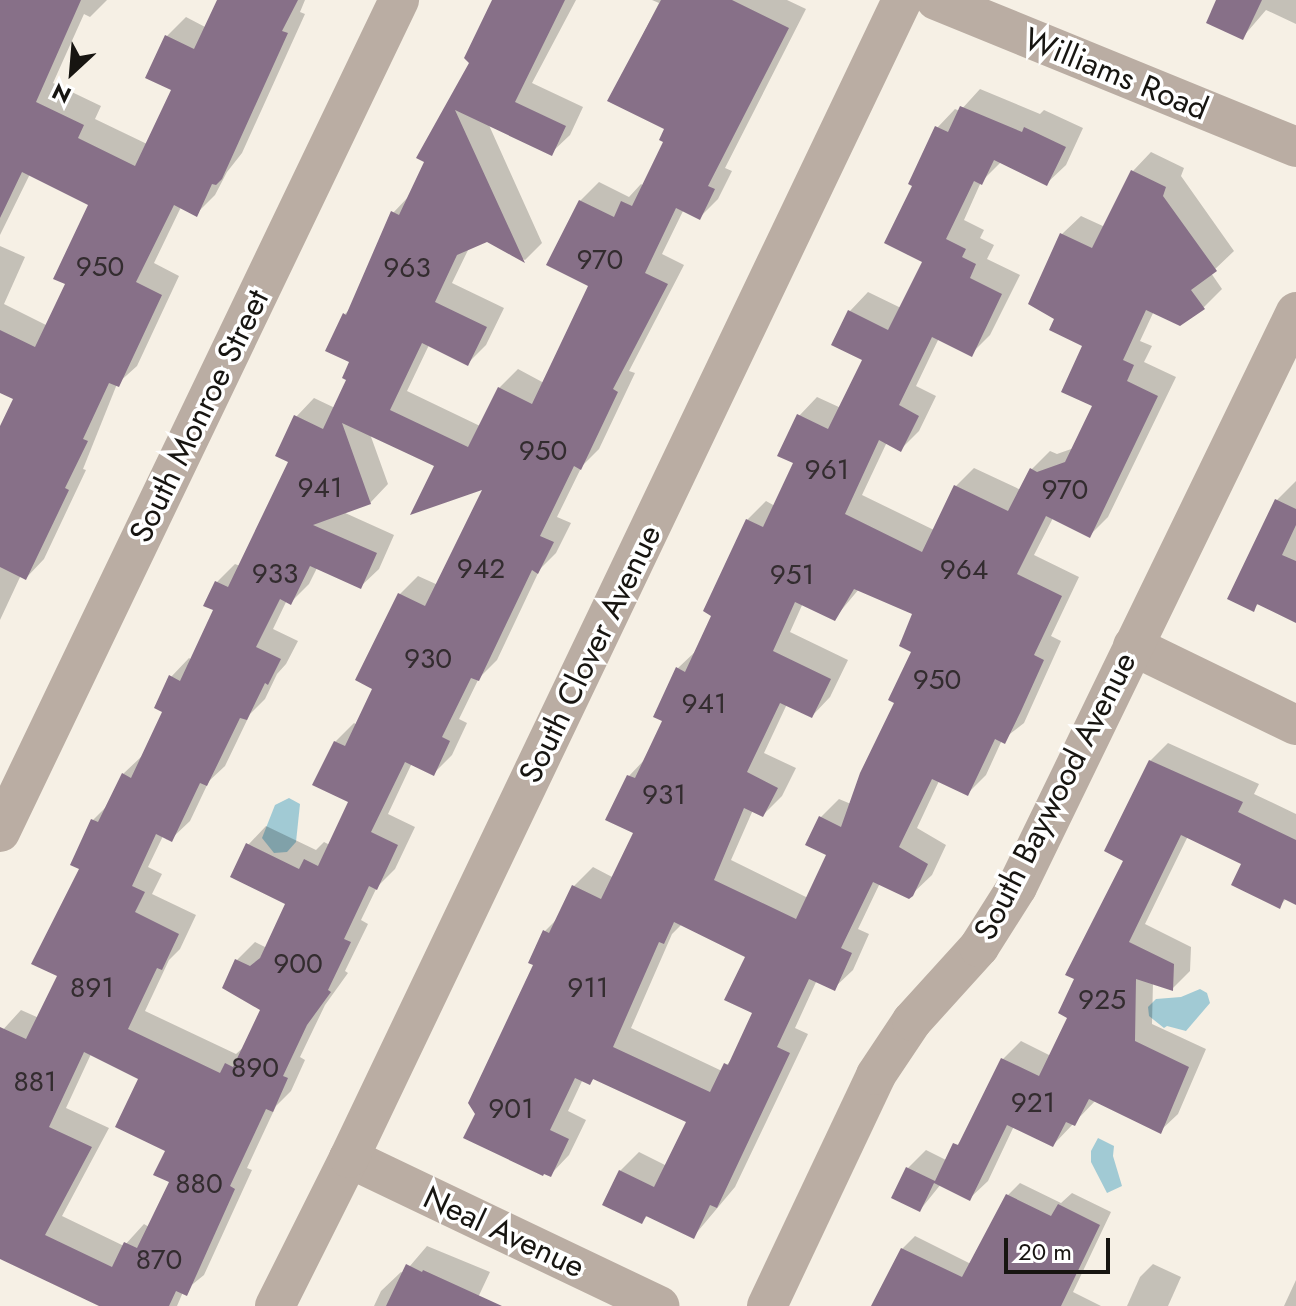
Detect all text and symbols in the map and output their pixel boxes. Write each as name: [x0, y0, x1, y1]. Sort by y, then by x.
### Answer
street label: Williams Road: [1018, 20, 1214, 128]
north arrow: [32, 32, 112, 112]
text: N: [47, 75, 76, 112]
house number: 970: [577, 243, 623, 277]
house number: 950: [76, 250, 124, 284]
house number: 963: [383, 251, 431, 285]
street label: South Monroe Street: [121, 283, 277, 549]
house number: 950: [519, 434, 567, 468]
house number: 961: [805, 453, 849, 487]
house number: 941: [297, 471, 343, 505]
house number: 970: [1042, 473, 1088, 507]
street label: South Clover Avenue: [511, 519, 669, 789]
house number: 942: [457, 552, 505, 586]
house number: 964: [940, 553, 988, 587]
house number: 933: [252, 557, 298, 591]
house number: 951: [770, 558, 814, 592]
house number: 930: [404, 642, 452, 676]
street label: South Baywood Avenue: [966, 646, 1144, 946]
house number: 950: [913, 663, 961, 697]
house number: 941: [681, 687, 727, 721]
house number: 931: [642, 778, 686, 812]
house number: 900: [273, 947, 323, 981]
house number: 891: [70, 971, 114, 1005]
house number: 911: [567, 971, 609, 1005]
house number: 925: [1078, 983, 1126, 1017]
house number: 890: [231, 1051, 279, 1085]
house number: 881: [13, 1065, 57, 1099]
house number: 921: [1011, 1086, 1055, 1120]
house number: 901: [488, 1092, 534, 1126]
house number: 880: [175, 1167, 223, 1201]
street label: Neal Avenue: [417, 1178, 591, 1286]
scale bar: [1008, 1222, 1114, 1272]
text: 20 m: [1018, 1234, 1072, 1269]
house number: 870: [136, 1243, 182, 1277]

